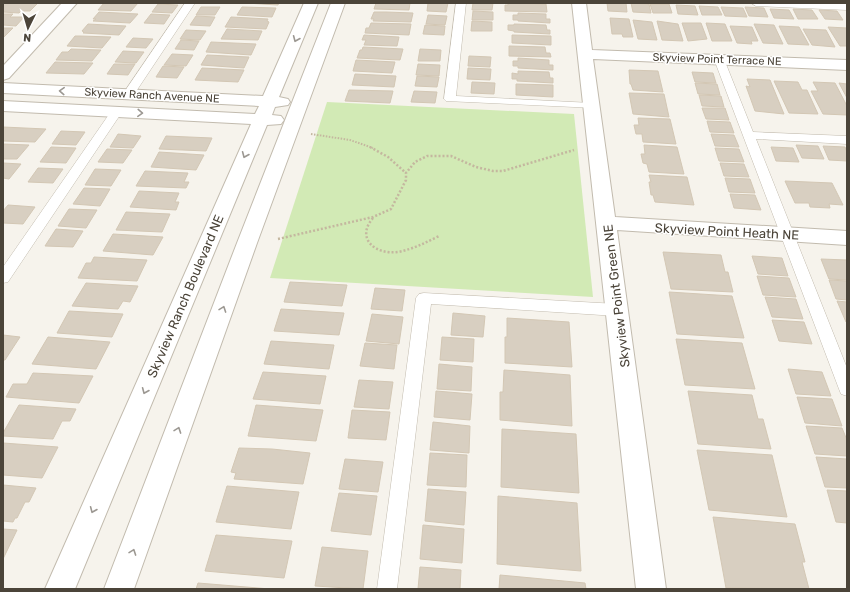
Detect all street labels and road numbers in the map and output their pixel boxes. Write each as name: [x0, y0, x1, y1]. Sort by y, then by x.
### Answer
street label: Skyview Point Terrace NE: [652, 51, 782, 68]
street label: Skyview Ranch Avenue NE: [84, 85, 220, 106]
street label: Skyview Ranch Boulevard NE: [144, 212, 227, 380]
street label: Skyview Point Heath NE: [654, 220, 800, 243]
street label: Skyview Point Green NE: [600, 224, 633, 368]

